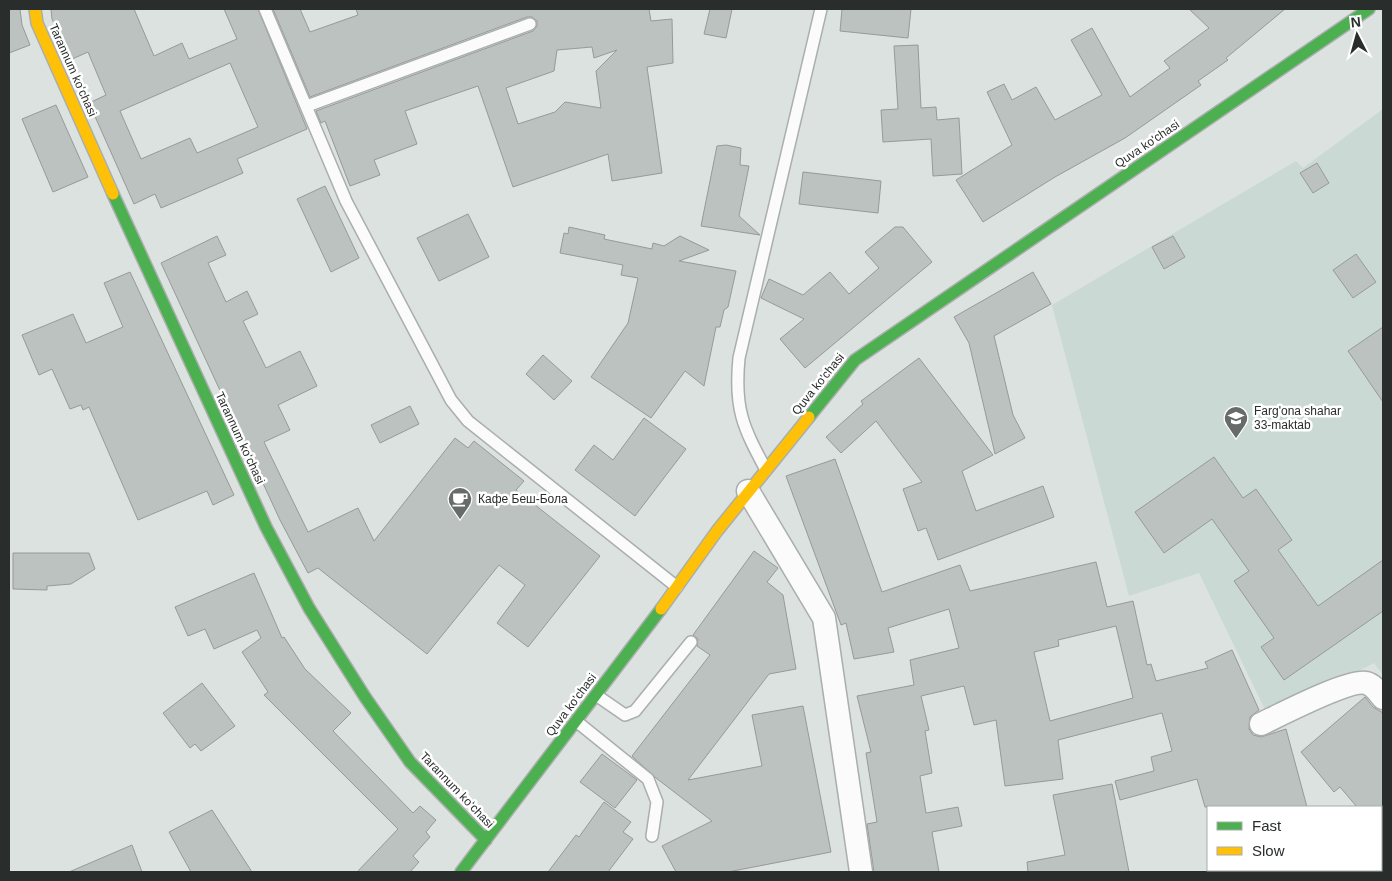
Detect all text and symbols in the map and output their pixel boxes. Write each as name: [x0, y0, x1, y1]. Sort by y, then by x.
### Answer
north arrow: [1332, 10, 1382, 60]
text: N: [1350, 14, 1362, 31]
street label: Tarannum koʻchasi: [46, 21, 100, 119]
street label: Quva ko'chasi: [1112, 117, 1182, 171]
street label: Quva ko'chasi: [789, 350, 847, 418]
street label: Tarannum koʻchasi: [213, 390, 267, 486]
place label: Farg'ona shahar 33-maktab: [1254, 404, 1341, 432]
school or university icon: Farg'ona shahar 33-maktab: [1223, 405, 1249, 439]
cafe icon: Кафе Беш-Бола: [447, 486, 473, 520]
place label: Кафе Беш-Бола: [478, 492, 568, 506]
street label: Quva ko'chasi: [543, 671, 599, 739]
street label: Tarannum koʻchasi: [417, 749, 497, 831]
legend: [1207, 806, 1382, 871]
text: Fast: [1252, 817, 1282, 834]
text: Slow: [1252, 842, 1285, 859]

